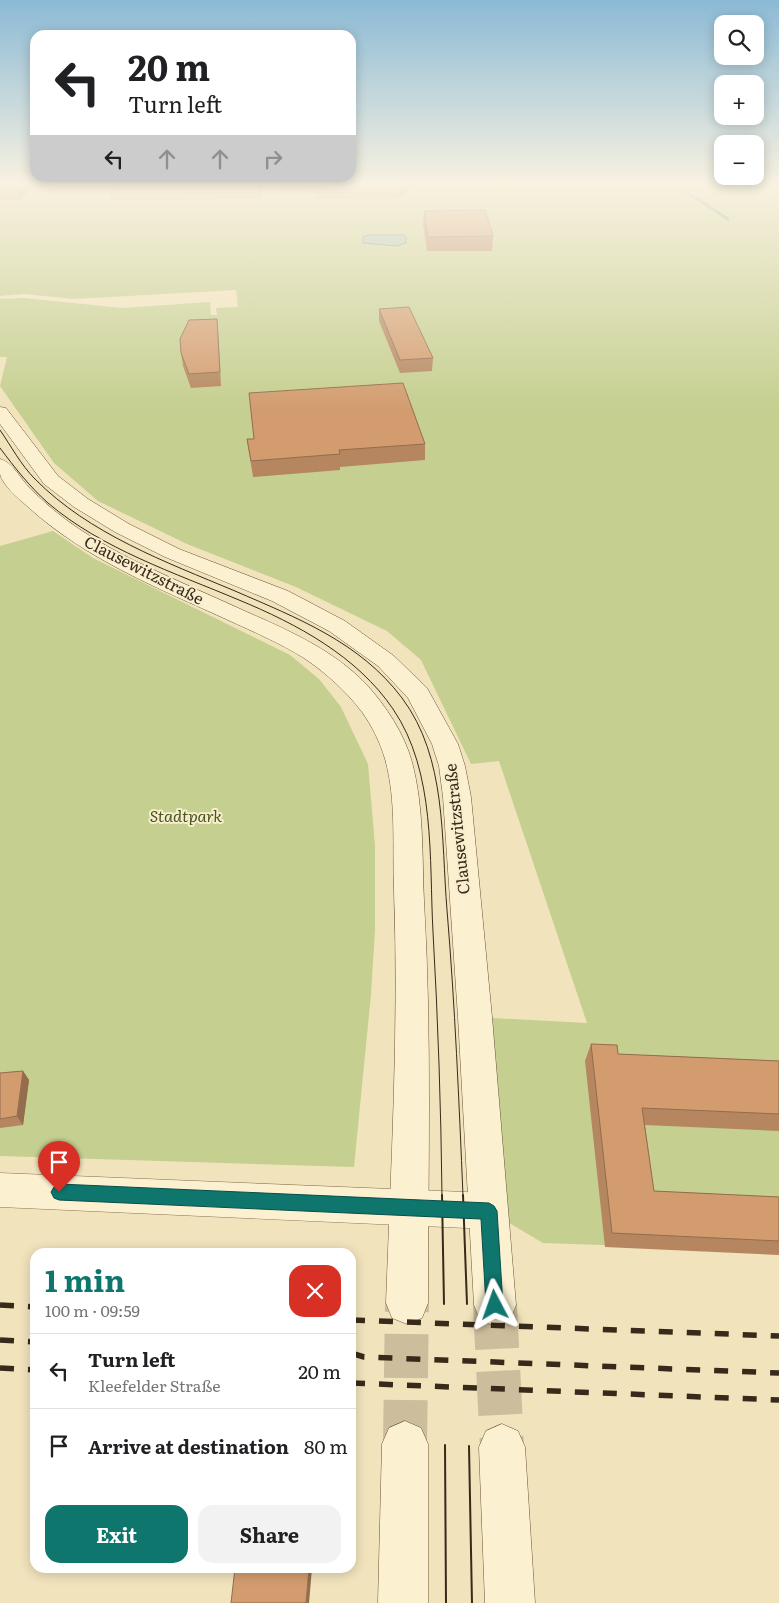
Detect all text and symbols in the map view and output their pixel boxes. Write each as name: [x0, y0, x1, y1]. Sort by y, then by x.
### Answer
map controls: [714, 15, 764, 185]
button: search: [714, 15, 764, 65]
text: 20 m: [128, 40, 210, 92]
icon: left: [45, 50, 110, 115]
button: +: [714, 75, 764, 125]
text: Turn left: [128, 87, 222, 120]
button: −: [714, 135, 764, 185]
icon: left: [100, 145, 128, 173]
icon: ahead: [153, 145, 181, 173]
icon: ahead: [206, 145, 234, 173]
icon: right: [259, 145, 287, 173]
street label: Clausewitzstraße: [80, 529, 208, 610]
street label: Clausewitzstraße: [437, 762, 475, 896]
park label: Stadtpark: [150, 803, 222, 827]
pin: [38, 1141, 80, 1192]
icon: arrive: [45, 1148, 73, 1176]
text: 1 min: [45, 1257, 125, 1301]
button: close: [289, 1265, 341, 1317]
position arrow: [468, 1278, 520, 1330]
text: 100 m · 09:59: [45, 1298, 140, 1322]
text: Turn left: [88, 1345, 175, 1373]
icon: left: [45, 1357, 73, 1385]
text: 20 m: [298, 1357, 341, 1385]
text: Kleefelder Straße: [88, 1373, 221, 1397]
icon: arrive: [45, 1432, 73, 1460]
text: Arrive at destination: [88, 1432, 289, 1460]
text: 80 m: [304, 1432, 348, 1460]
button: Exit: [45, 1505, 188, 1563]
button: Share: [198, 1505, 341, 1563]

